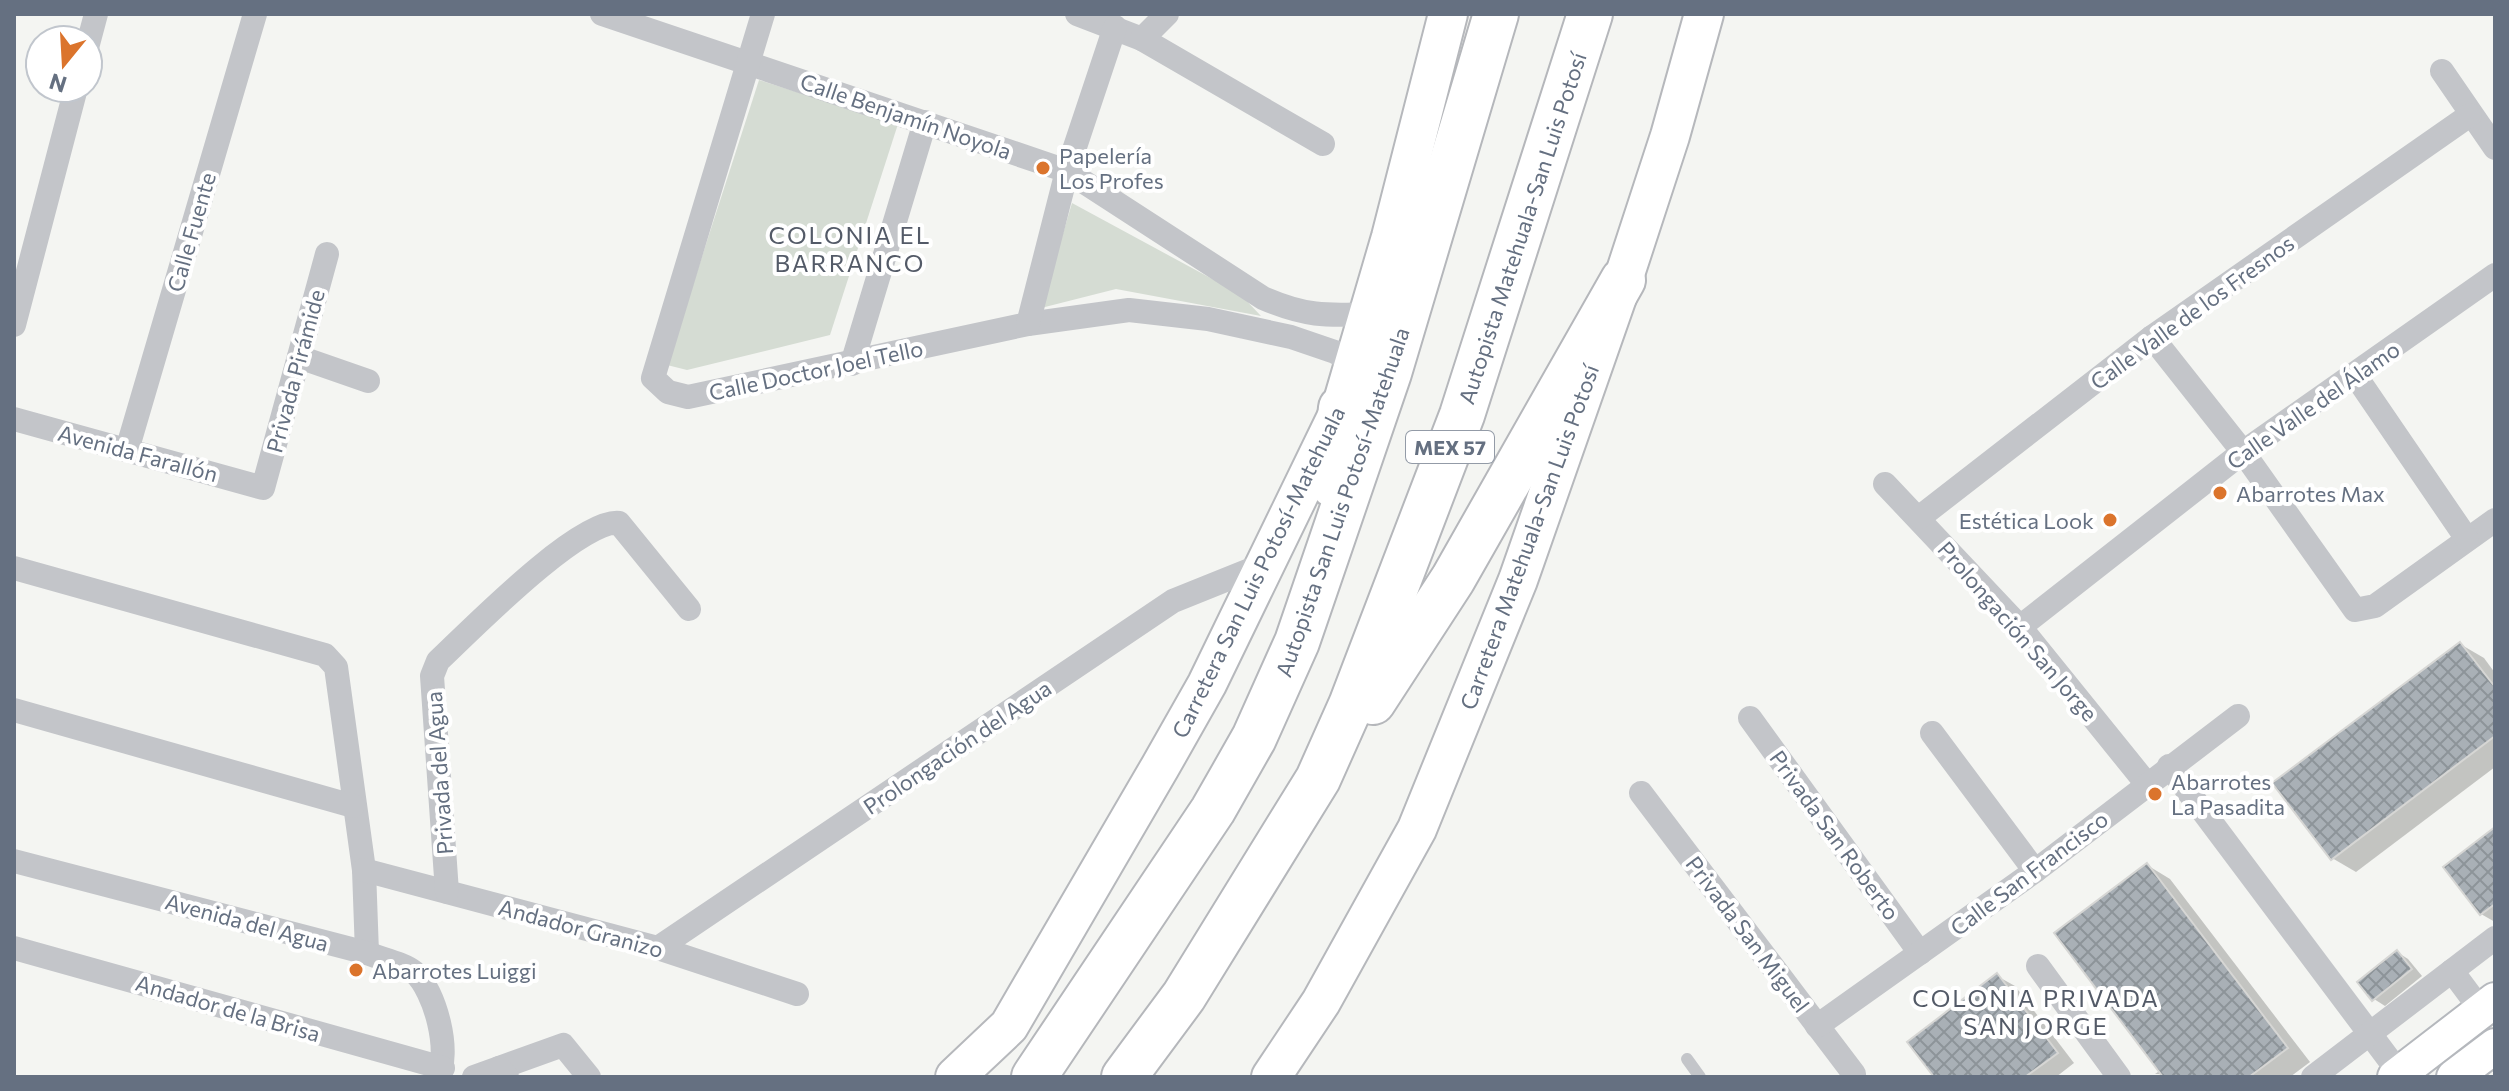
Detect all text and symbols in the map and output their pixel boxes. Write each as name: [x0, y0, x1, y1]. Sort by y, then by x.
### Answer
north arrow: [24, 24, 104, 104]
street label: Autopista Matehuala-San Luis Potosí: [1452, 48, 1592, 407]
street label: Calle Benjamín Noyola: [797, 67, 1015, 165]
text: N: [46, 68, 70, 99]
place label: Papelería Los Profes: [1059, 142, 1164, 194]
marker: Papelería Los Profes: [1034, 159, 1052, 177]
street label: Calle Fuente: [161, 169, 221, 295]
district label: COLONIA EL BARRANCO: [769, 220, 931, 277]
street label: Calle Valle de los Fresnos: [2085, 229, 2299, 395]
street label: Privada Pirámide: [260, 286, 330, 456]
street label: Autopista San Luis Potosí-Matehuala: [1269, 324, 1415, 680]
street label: Calle Doctor Joel Tello: [707, 334, 925, 406]
street label: Calle Valle del Álamo: [2221, 335, 2405, 475]
street label: Carretera Matehuala-San Luis Potosí: [1454, 359, 1605, 713]
street label: Carretera San Luis Potosí-Matehuala: [1166, 402, 1350, 742]
street label: Avenida Farallón: [55, 419, 221, 487]
road number: MEX 57: [1406, 431, 1494, 463]
place label: Abarrotes Max: [2236, 480, 2385, 507]
marker: Abarrotes Max: [2211, 484, 2229, 502]
place label: Estética Look: [1959, 507, 2094, 534]
marker: Estética Look: [2101, 511, 2119, 529]
street label: Prolongación San Jorge: [1933, 536, 2103, 726]
street label: Prolongación del Agua: [858, 674, 1056, 820]
street label: Privada del Agua: [420, 690, 458, 856]
street label: Privada San Roberto: [1764, 745, 1906, 925]
place label: Abarrotes La Pasadita: [2171, 768, 2285, 820]
marker: Abarrotes La Pasadita: [2146, 785, 2164, 803]
street label: Calle San Francisco: [1945, 805, 2113, 941]
street label: Privada San Miguel: [1680, 851, 1816, 1017]
street label: Avenida del Agua: [162, 887, 332, 957]
street label: Andador Granizo: [496, 893, 666, 963]
place label: Abarrotes Luiggi: [372, 957, 537, 984]
marker: Abarrotes Luiggi: [347, 961, 365, 979]
street label: Andador de la Brisa: [133, 969, 323, 1047]
district label: COLONIA PRIVADA SAN JORGE: [1912, 983, 2160, 1040]

